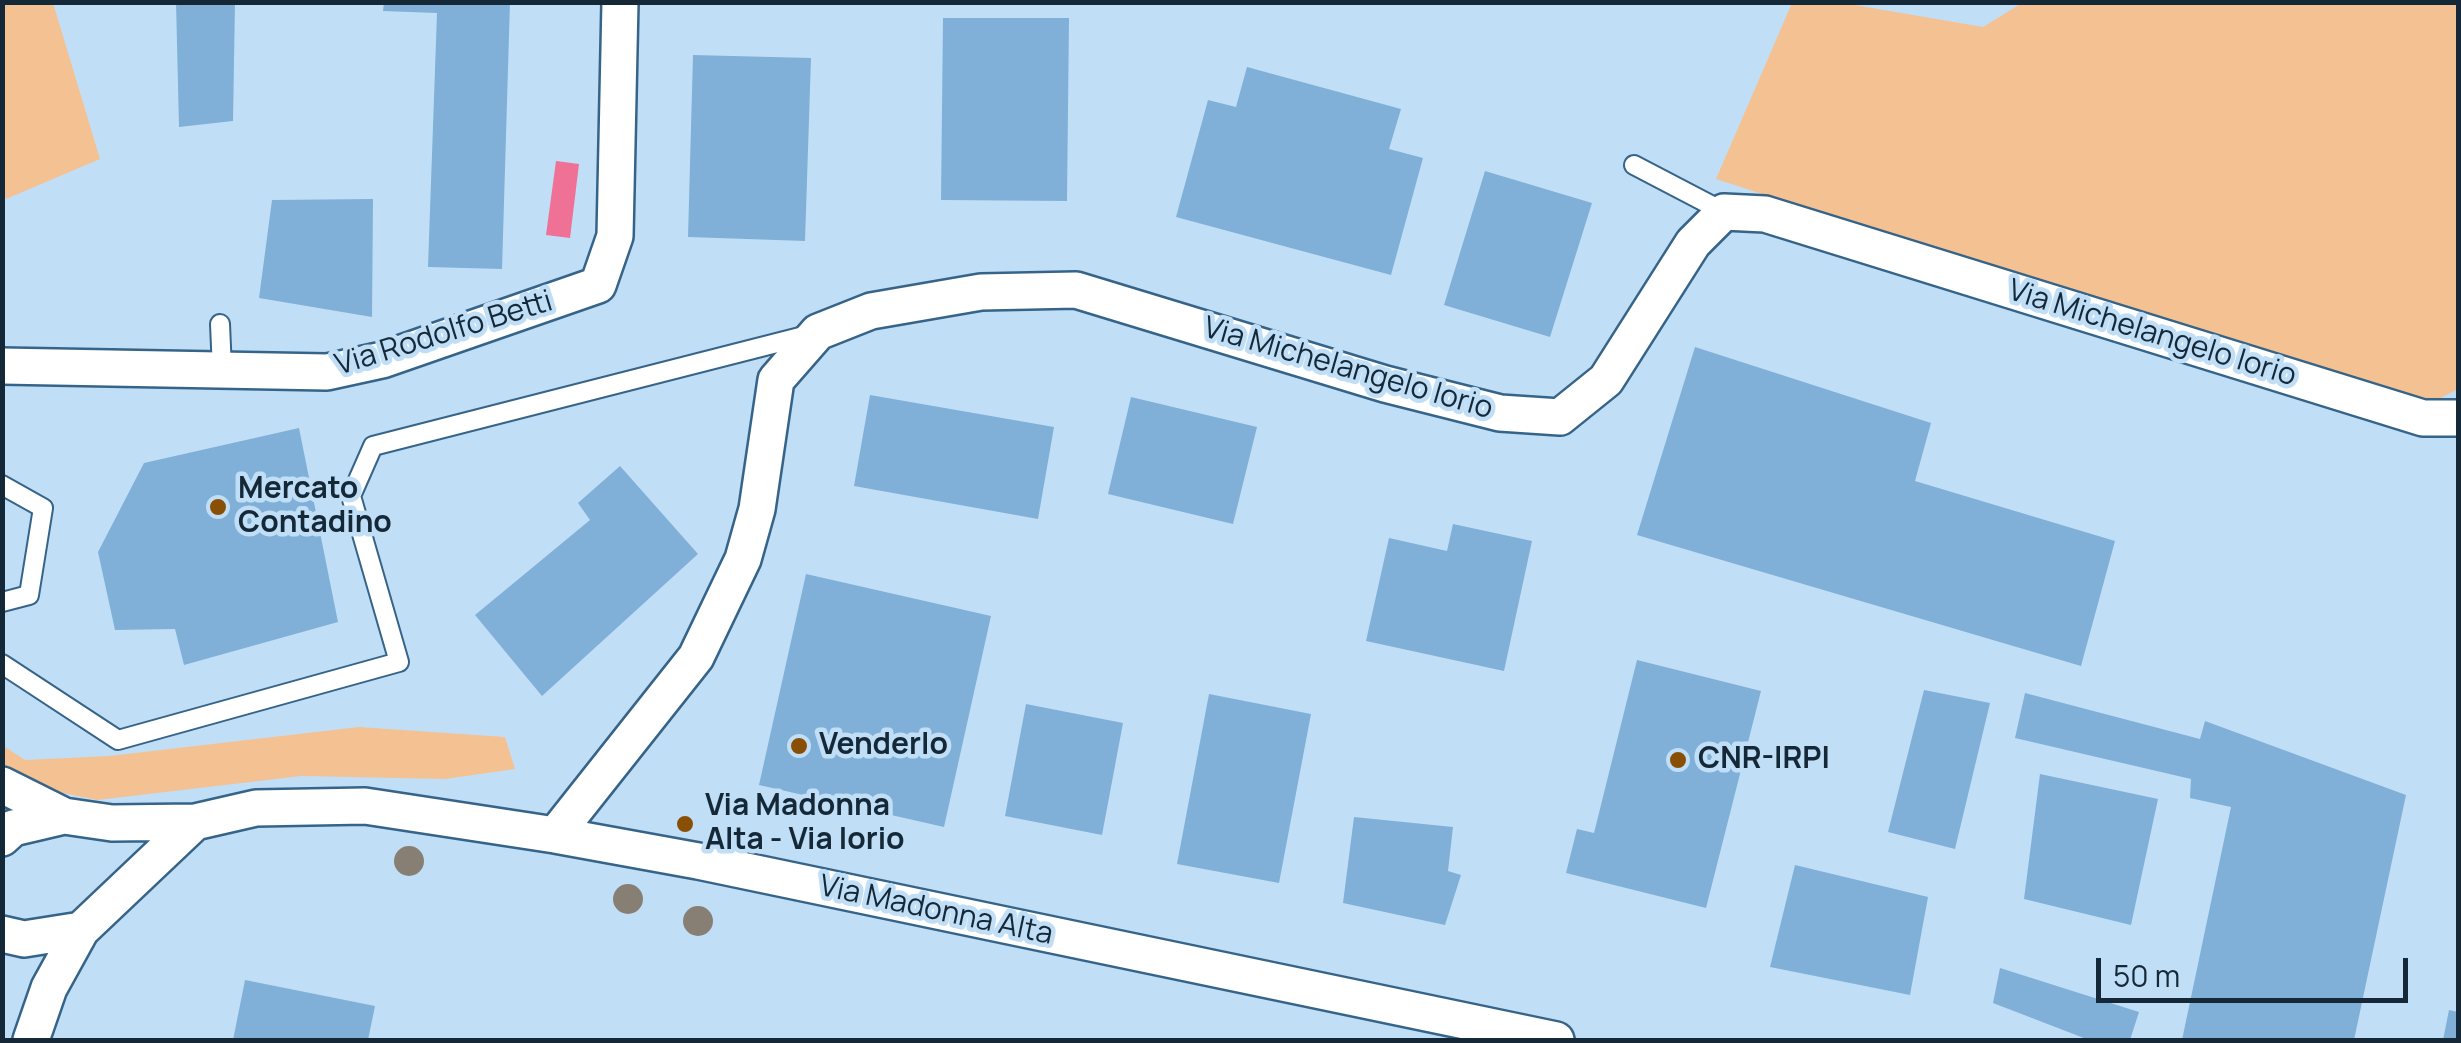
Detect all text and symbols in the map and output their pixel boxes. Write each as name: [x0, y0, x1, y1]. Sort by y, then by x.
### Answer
street label: Via Michelangelo Iorio: [2004, 273, 2300, 395]
street label: Via Rodolfo Betti: [331, 284, 557, 384]
street label: Via Michelangelo Iorio: [1199, 310, 1497, 428]
place label: Mercato Contadino: [238, 472, 392, 542]
marker: Mercato Contadino: [207, 496, 229, 518]
place label: Venderlo: [819, 728, 948, 764]
marker: Venderlo: [788, 735, 810, 757]
place label: CNR-IRPI: [1698, 742, 1830, 778]
marker: CNR-IRPI: [1667, 749, 1689, 771]
place label: Via Madonna Alta - Via Iorio: [705, 789, 905, 860]
marker: Via Madonna Alta - Via Iorio: [674, 813, 696, 835]
street label: Via Madonna Alta: [816, 869, 1056, 953]
scale bar: [2101, 938, 2414, 1000]
text: 50 m: [2113, 955, 2180, 996]

